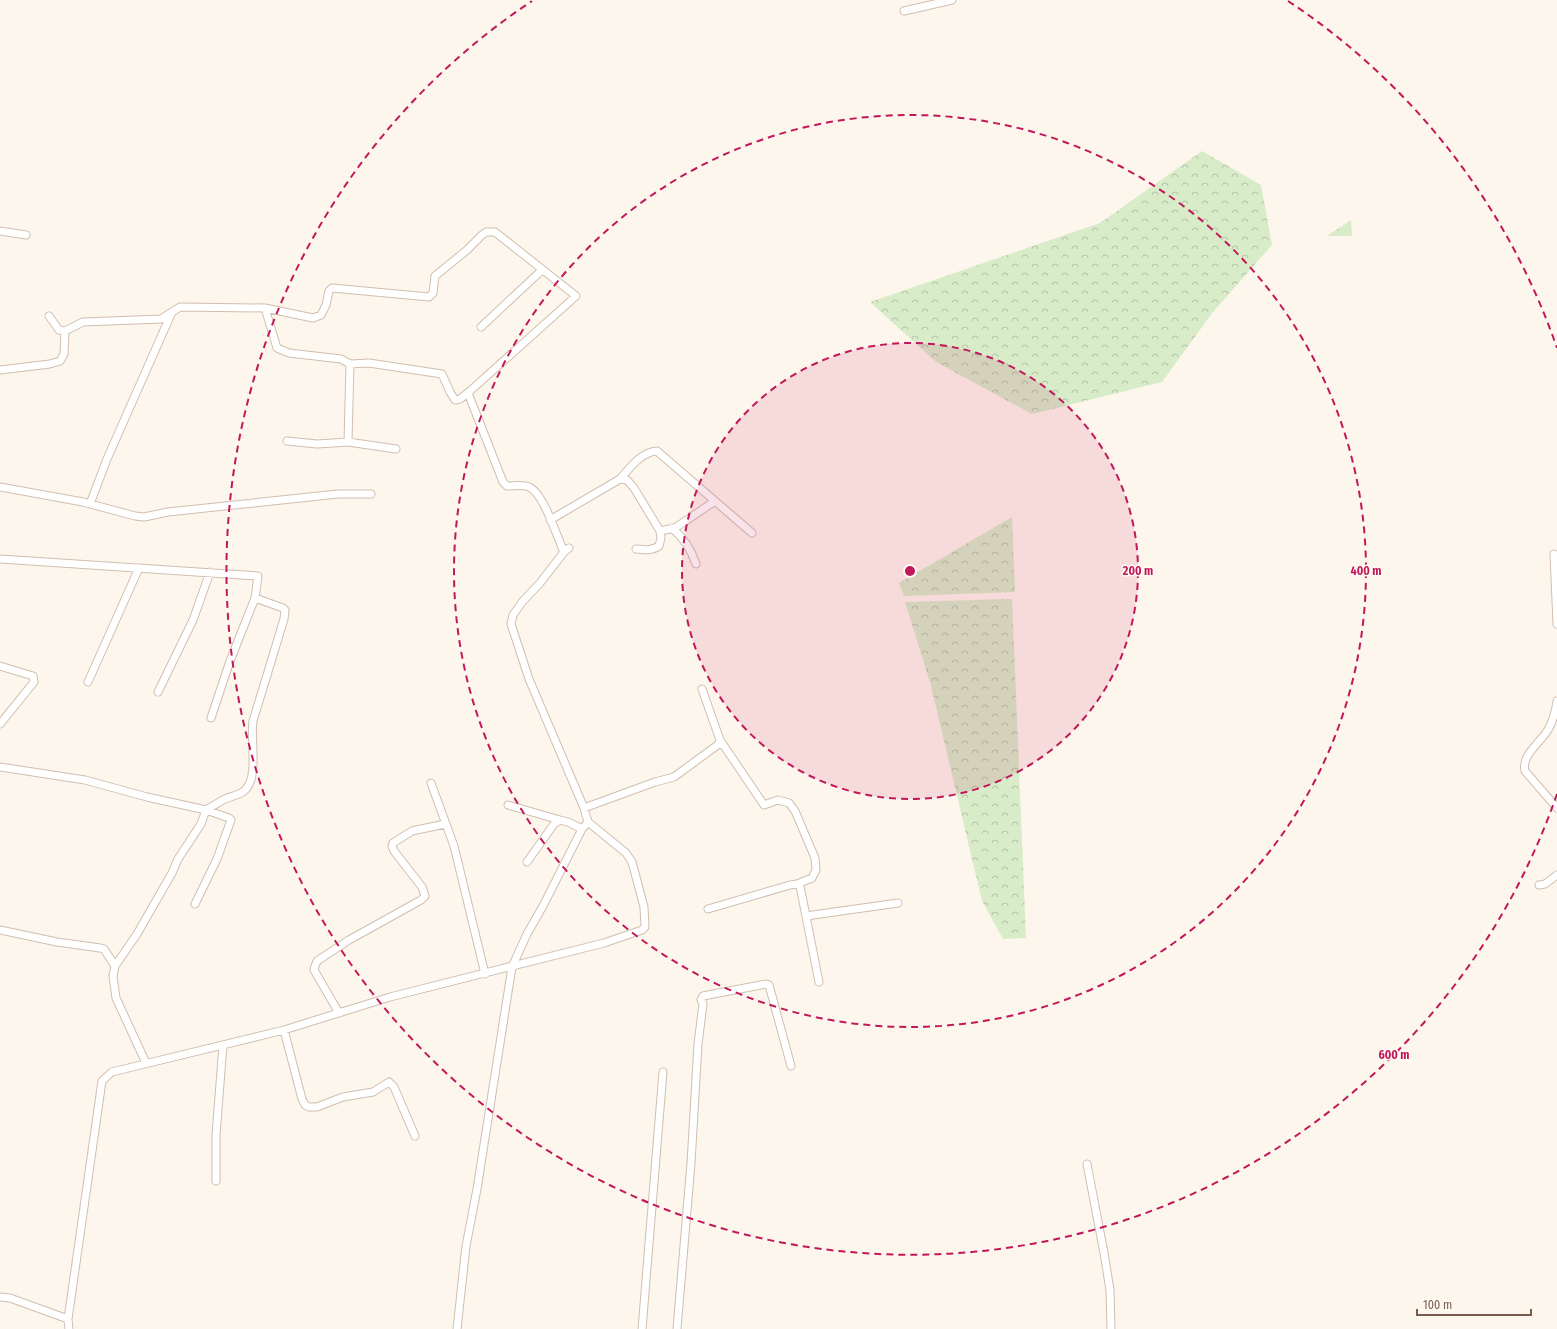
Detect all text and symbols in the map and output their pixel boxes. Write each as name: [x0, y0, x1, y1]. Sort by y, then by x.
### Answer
centre of rings: [903, 564, 917, 578]
text: 200 m: [1122, 564, 1153, 578]
text: 400 m: [1351, 564, 1381, 578]
text: 600 m: [1378, 1048, 1410, 1062]
scale bar: [1417, 1291, 1531, 1317]
text: 100 m: [1423, 1298, 1452, 1312]

